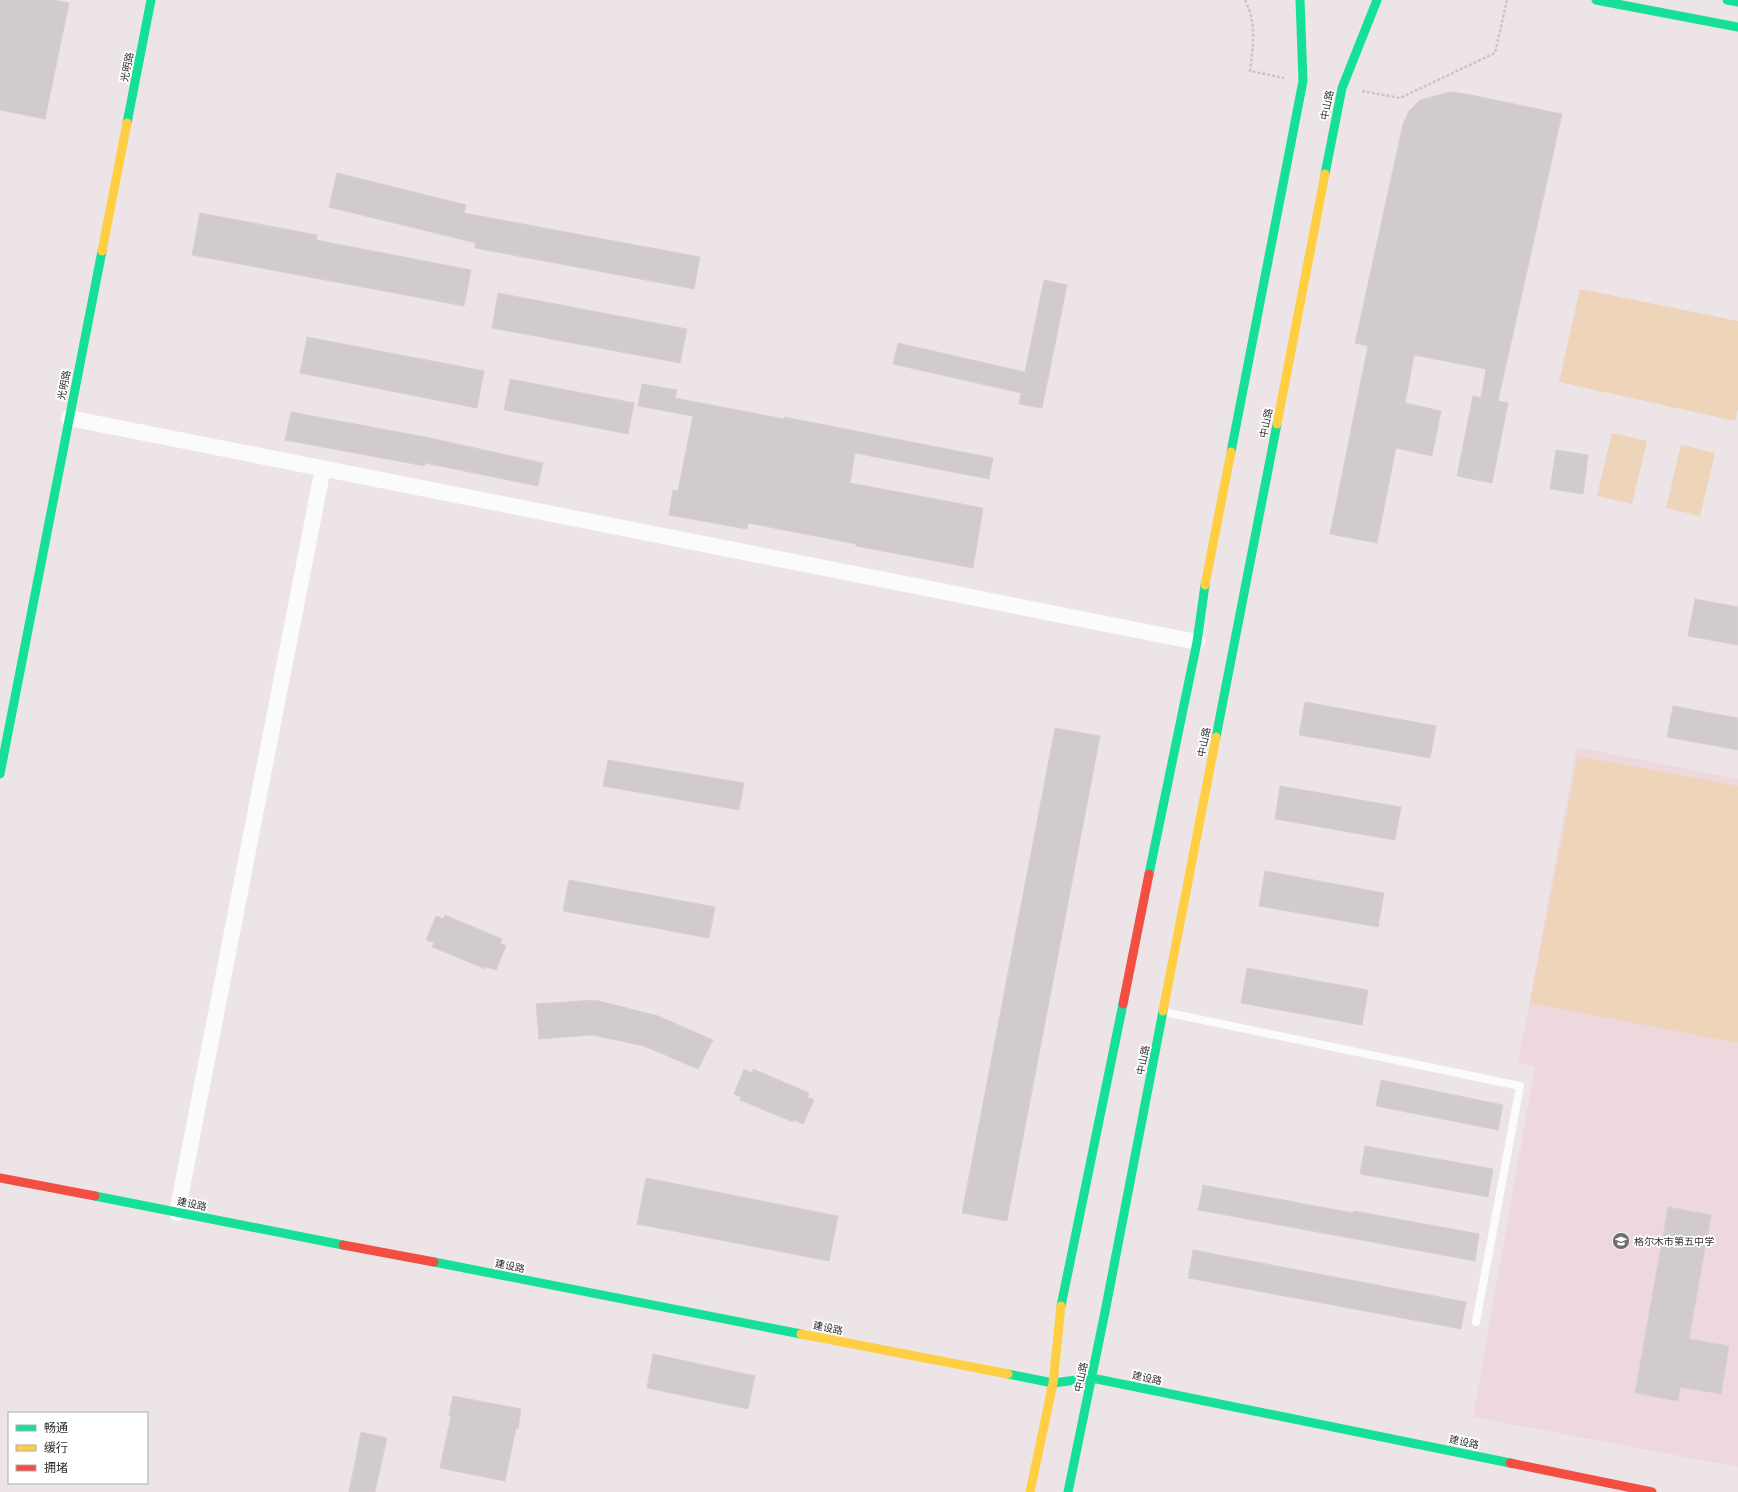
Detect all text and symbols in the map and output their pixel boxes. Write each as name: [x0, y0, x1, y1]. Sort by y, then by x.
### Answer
street label: 光明路: [119, 51, 135, 83]
street label: 中山路: [1319, 89, 1335, 121]
street label: 光明路: [56, 369, 72, 401]
street label: 中山路: [1258, 407, 1274, 439]
street label: 中山路: [1196, 726, 1212, 758]
street label: 中山路: [1135, 1044, 1151, 1076]
street label: 建设路: [176, 1196, 208, 1212]
school or university icon: 格尔木市第五中学: [1611, 1231, 1631, 1251]
place label: 格尔木市第五中学: [1634, 1236, 1714, 1247]
street label: 建设路: [494, 1258, 526, 1274]
street label: 建设路: [812, 1320, 844, 1336]
street label: 中山路: [1073, 1361, 1089, 1393]
street label: 建设路: [1131, 1370, 1163, 1386]
legend: [8, 1412, 148, 1484]
text: 畅通: [44, 1421, 68, 1434]
street label: 建设路: [1448, 1434, 1480, 1450]
text: 缓行: [44, 1441, 68, 1454]
text: 拥堵: [44, 1461, 68, 1474]

